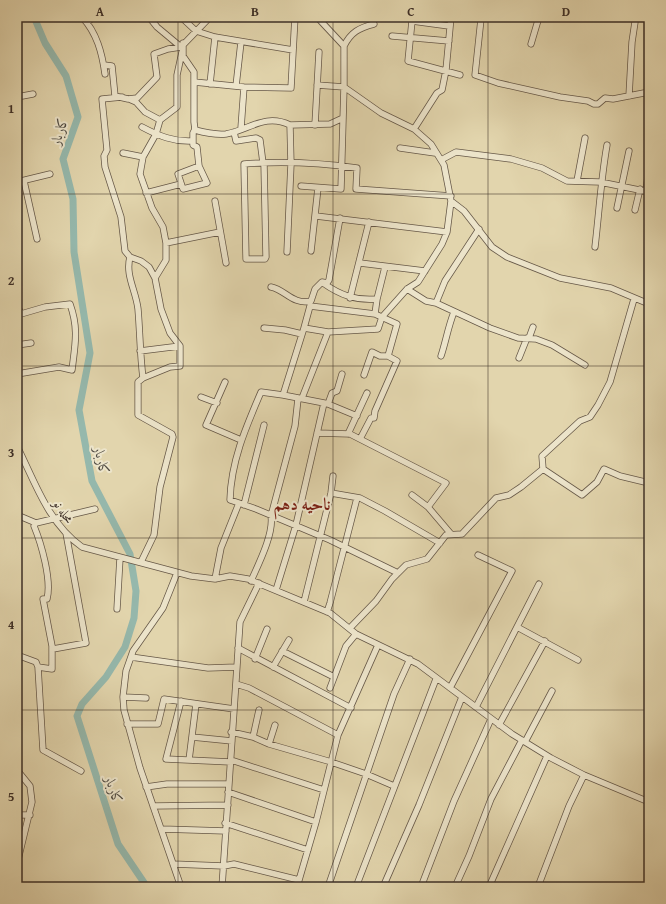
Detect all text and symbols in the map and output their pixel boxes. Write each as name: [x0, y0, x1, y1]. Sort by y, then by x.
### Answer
text: A: [96, 2, 105, 21]
text: B: [251, 2, 259, 21]
text: C: [407, 2, 415, 21]
text: D: [562, 2, 570, 21]
text: 1: [8, 99, 14, 118]
water label: کاربار: [45, 114, 73, 149]
text: 2: [8, 271, 15, 290]
text: 3: [8, 443, 14, 462]
water label: کاربار: [89, 444, 115, 477]
district label: ناحیه دهم: [274, 491, 330, 520]
street label: محله نو: [47, 494, 79, 527]
text: 4: [8, 615, 15, 634]
water label: کاربار: [100, 772, 128, 807]
text: 5: [8, 787, 15, 806]

